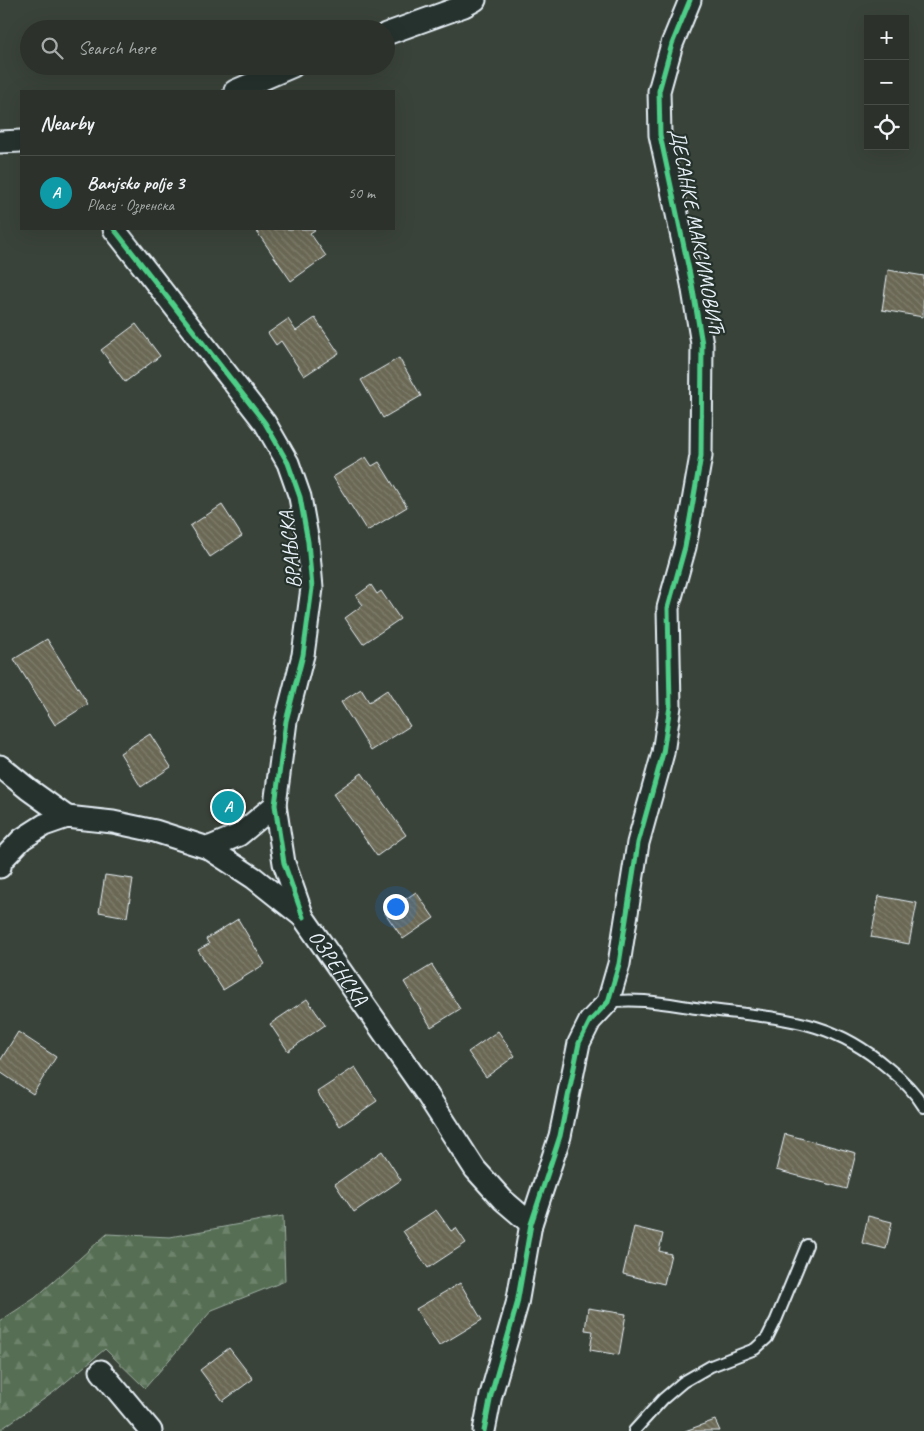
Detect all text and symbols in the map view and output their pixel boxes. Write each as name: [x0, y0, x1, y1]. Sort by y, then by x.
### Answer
map controls: [864, 15, 909, 150]
button: +: [864, 15, 909, 60]
search box: [20, 20, 395, 75]
icon: search: [38, 34, 66, 62]
text: Search here: [78, 36, 155, 60]
button: −: [864, 60, 909, 105]
button: locate: [864, 105, 909, 150]
text: Nearby: [40, 110, 93, 136]
street label: ДЕСАНКЕ МАКСИМОВИЋ: [664, 126, 730, 338]
text: Banjsko polje 3: [87, 171, 184, 195]
text: A: [52, 183, 60, 203]
text: 50 m: [348, 183, 375, 203]
text: Place · Озренска: [87, 195, 174, 215]
street label: ВРАЊСКА: [273, 509, 307, 590]
pin: A: [212, 788, 244, 826]
your location: [383, 894, 409, 920]
street label: ОЗРЕНСКА: [303, 925, 374, 1011]

